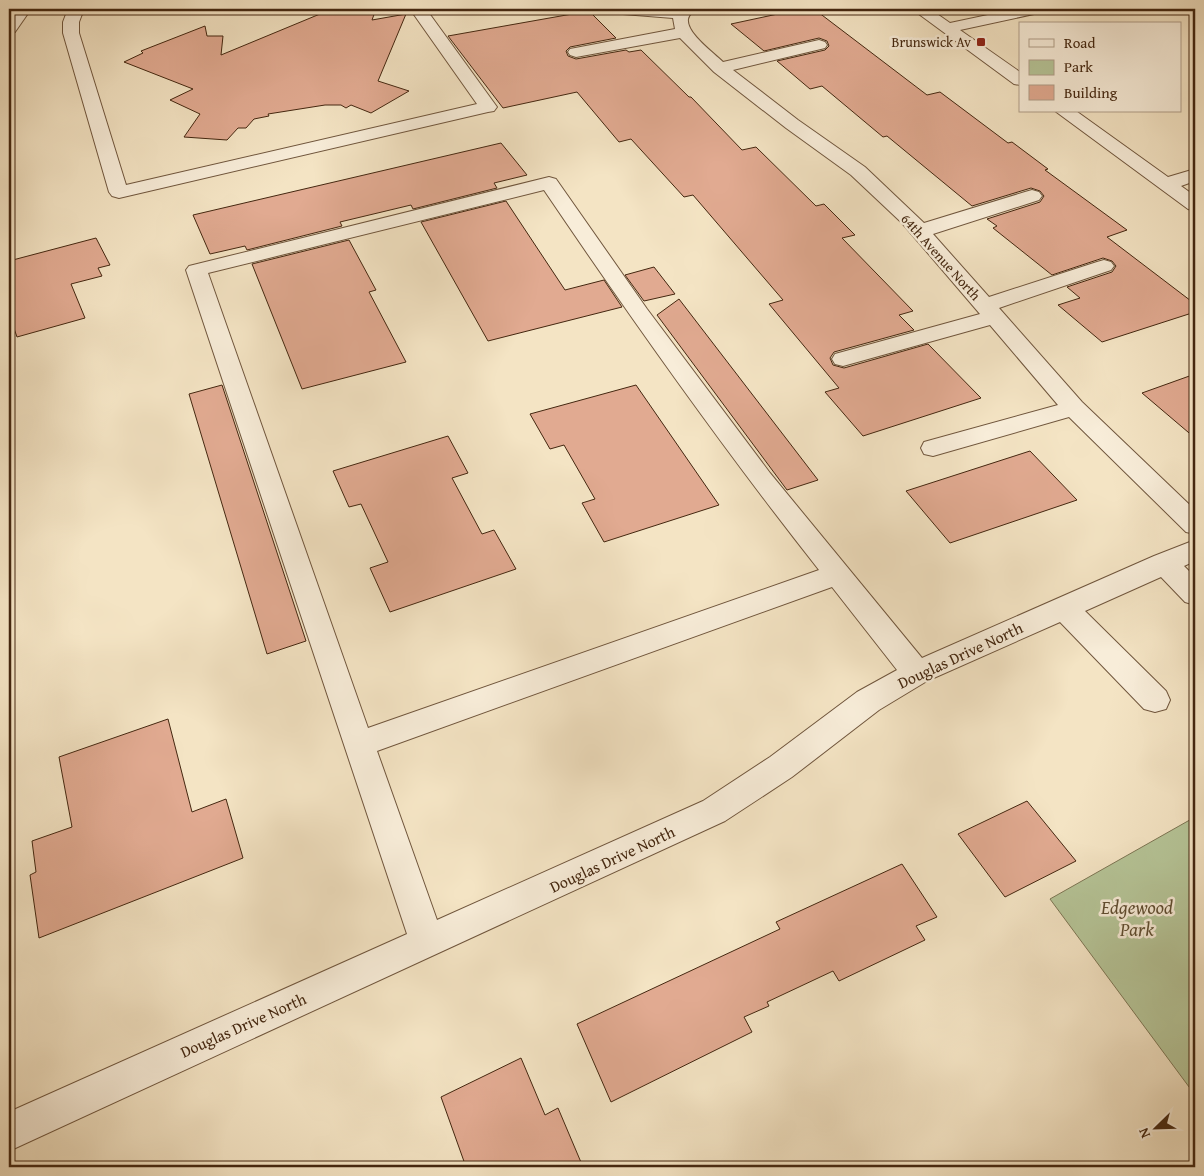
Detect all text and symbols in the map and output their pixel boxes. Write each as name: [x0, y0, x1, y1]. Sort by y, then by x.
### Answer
legend: [1019, 22, 1182, 112]
place label: Brunswick Av: [891, 32, 971, 52]
text: Road: [1064, 32, 1095, 53]
marker: Brunswick Av: [975, 36, 987, 48]
text: Park: [1064, 56, 1093, 77]
text: Building: [1064, 82, 1118, 103]
street label: 64th Avenue North: [897, 209, 985, 305]
street label: Douglas Drive North: [893, 615, 1027, 695]
street label: Douglas Drive North: [545, 819, 679, 899]
park label: Edgewood Park: [1100, 893, 1173, 943]
street label: Douglas Drive North: [176, 986, 310, 1064]
north arrow: [1132, 1104, 1182, 1154]
text: N: [1133, 1124, 1155, 1141]

